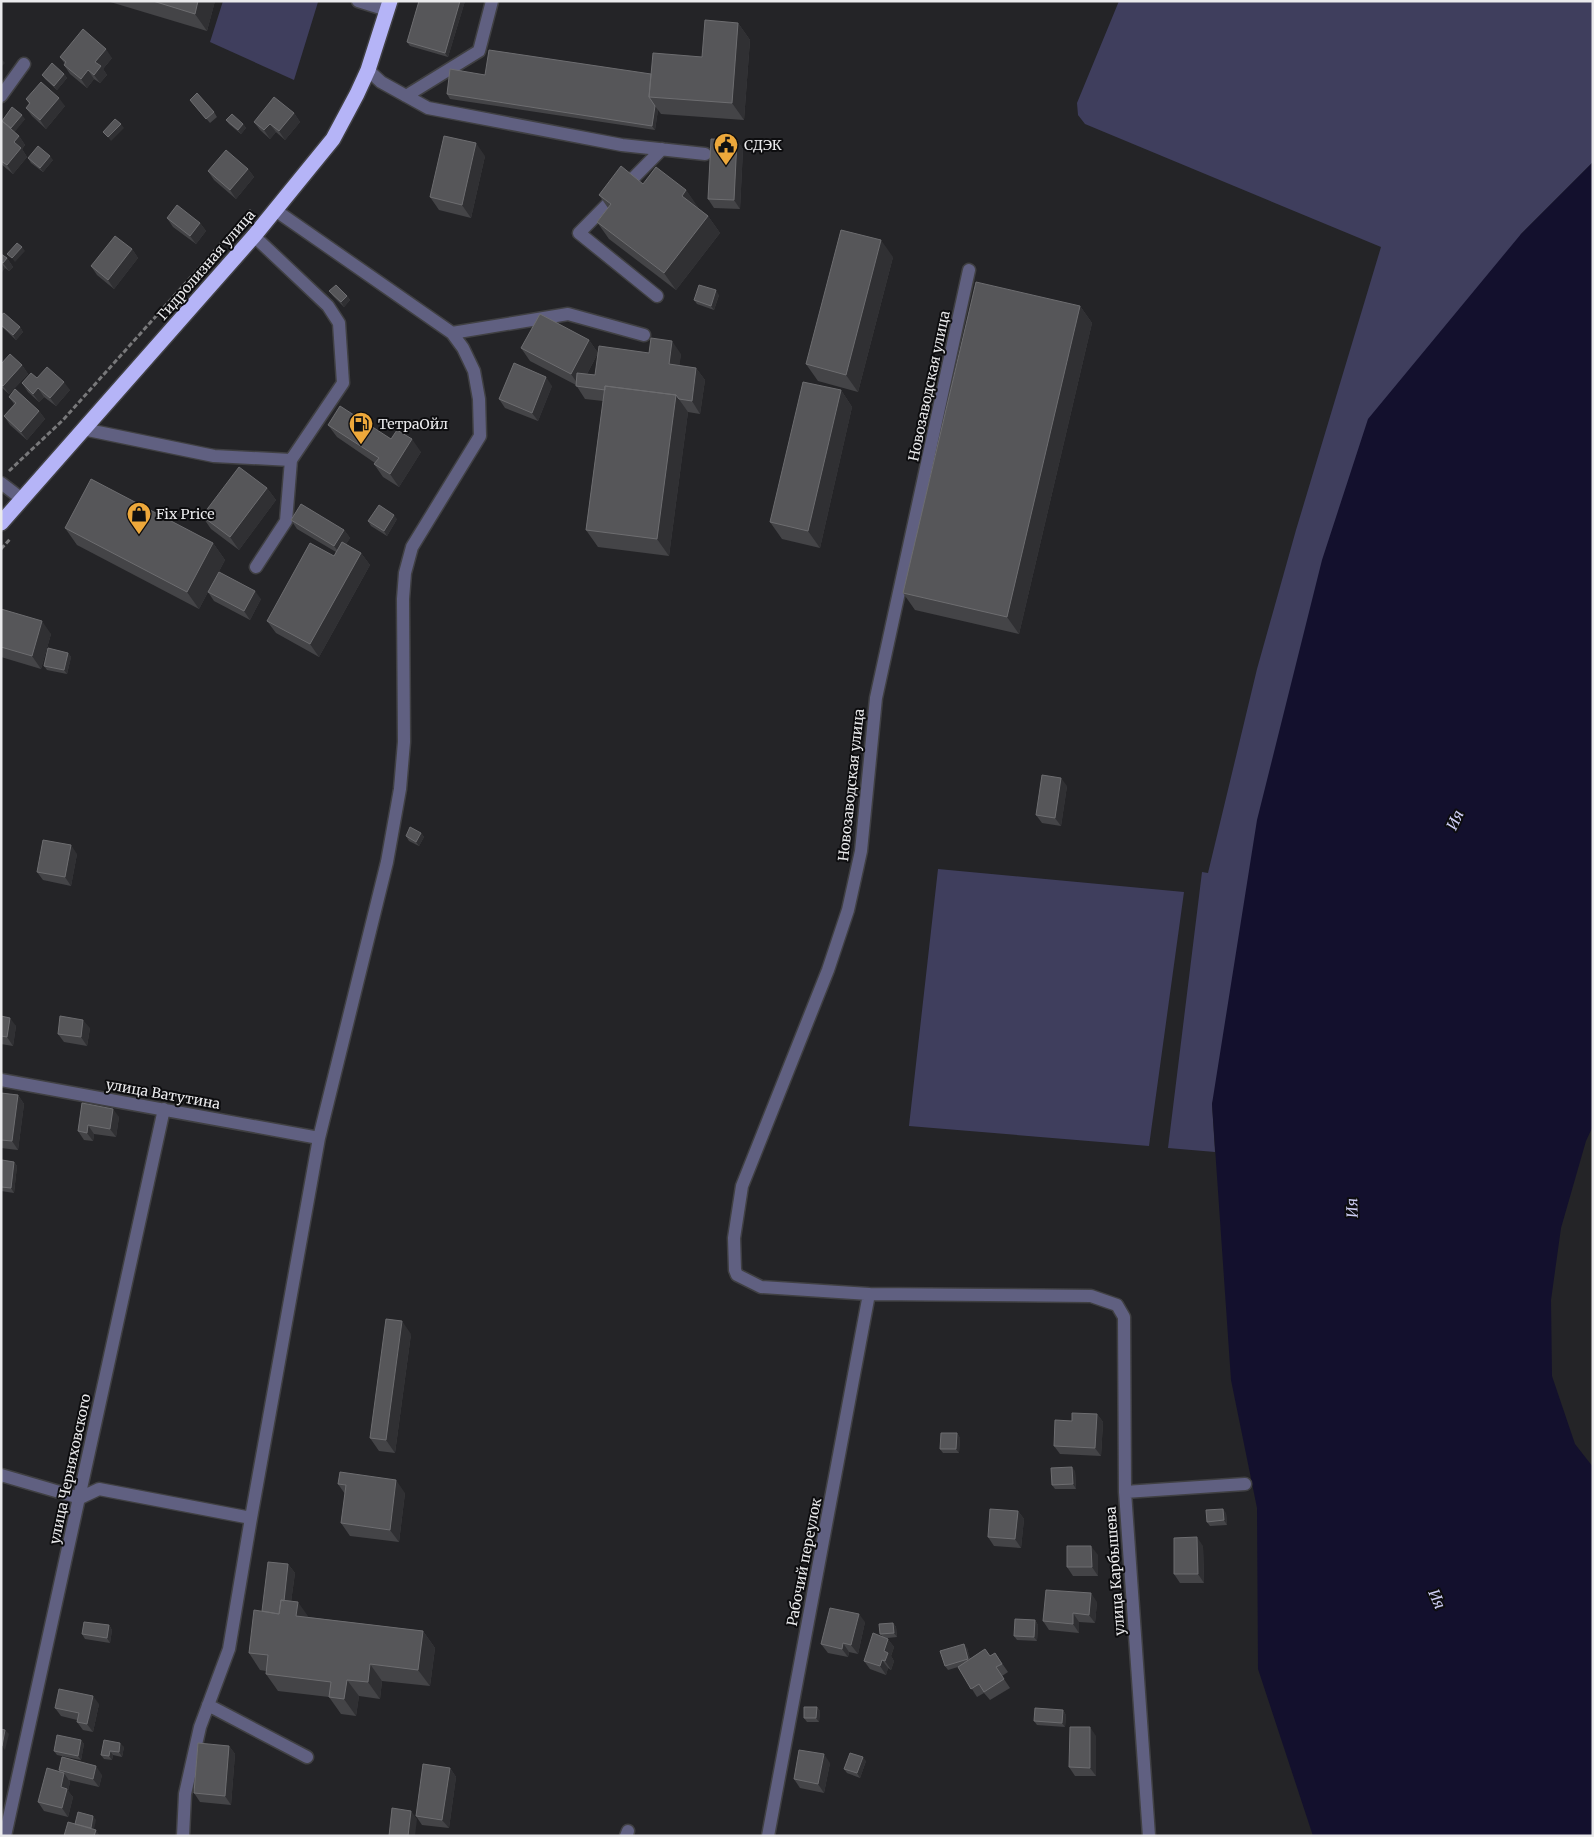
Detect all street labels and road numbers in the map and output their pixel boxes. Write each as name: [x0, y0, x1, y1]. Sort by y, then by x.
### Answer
street label: Гидролизная улица: [153, 206, 259, 324]
street label: Новозаводская улица: [904, 309, 954, 463]
street label: Новозаводская улица: [834, 707, 868, 862]
street label: улица Ватутина: [105, 1075, 222, 1113]
street label: улица Черняховского: [45, 1392, 95, 1546]
street label: Рабочий переулок: [783, 1496, 825, 1628]
street label: улица Карбышева: [1101, 1505, 1128, 1636]

